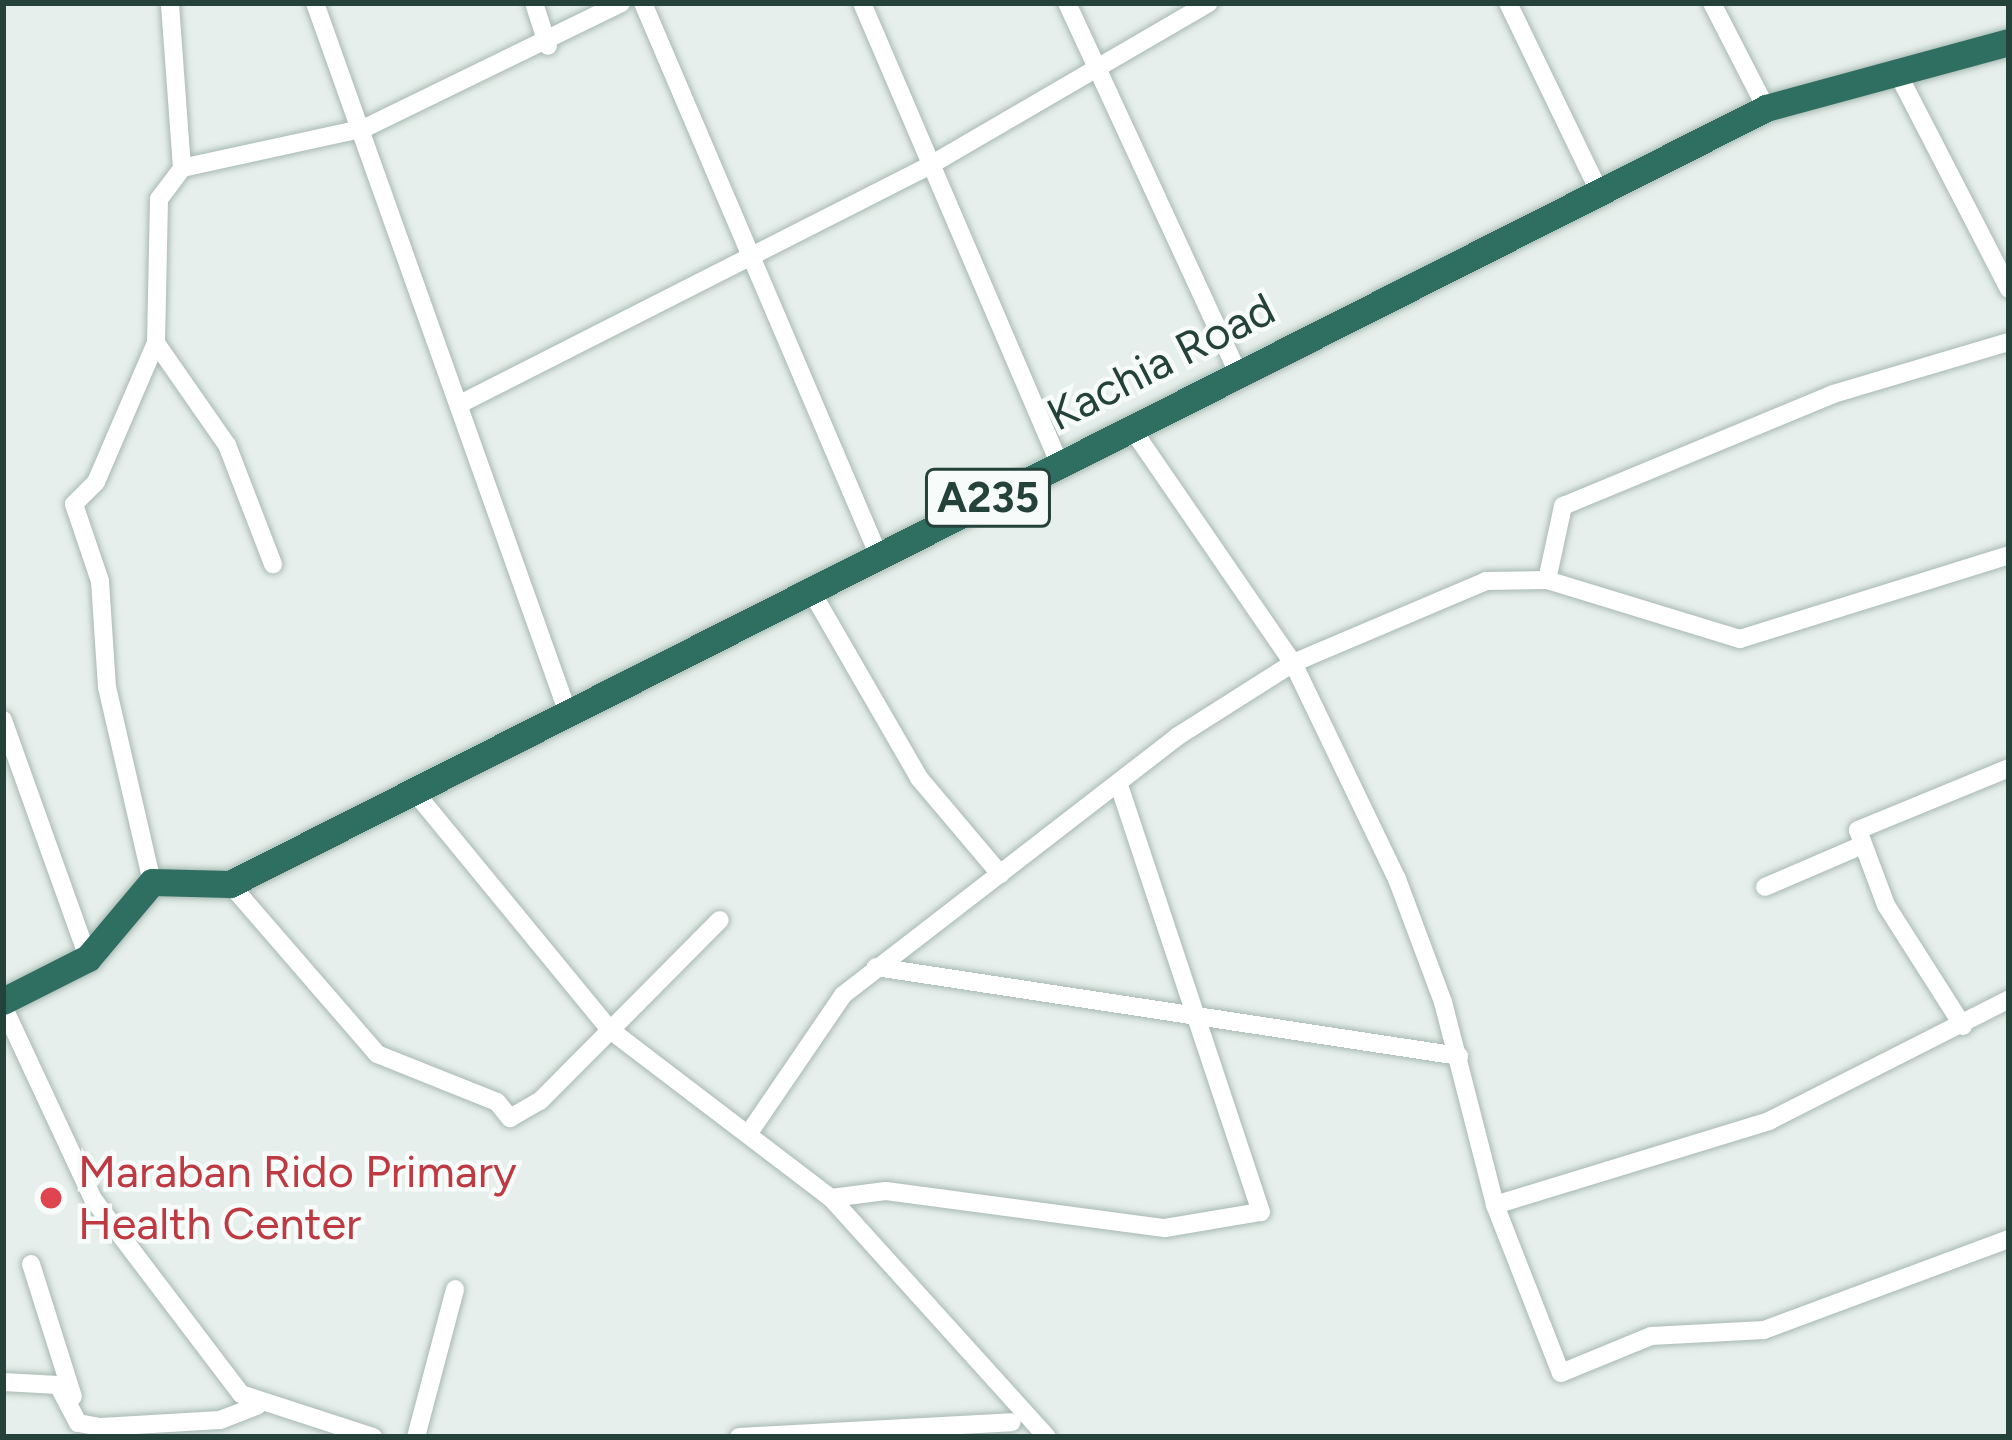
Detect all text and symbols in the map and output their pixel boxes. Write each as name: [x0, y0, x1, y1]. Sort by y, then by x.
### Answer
street label: Kachia Road: [1038, 282, 1284, 442]
road number: A235: [922, 462, 1054, 534]
place label: Maraban Rido Primary Health Center: [78, 1145, 517, 1251]
marker: Maraban Rido Primary Health Center: [35, 1182, 67, 1214]

